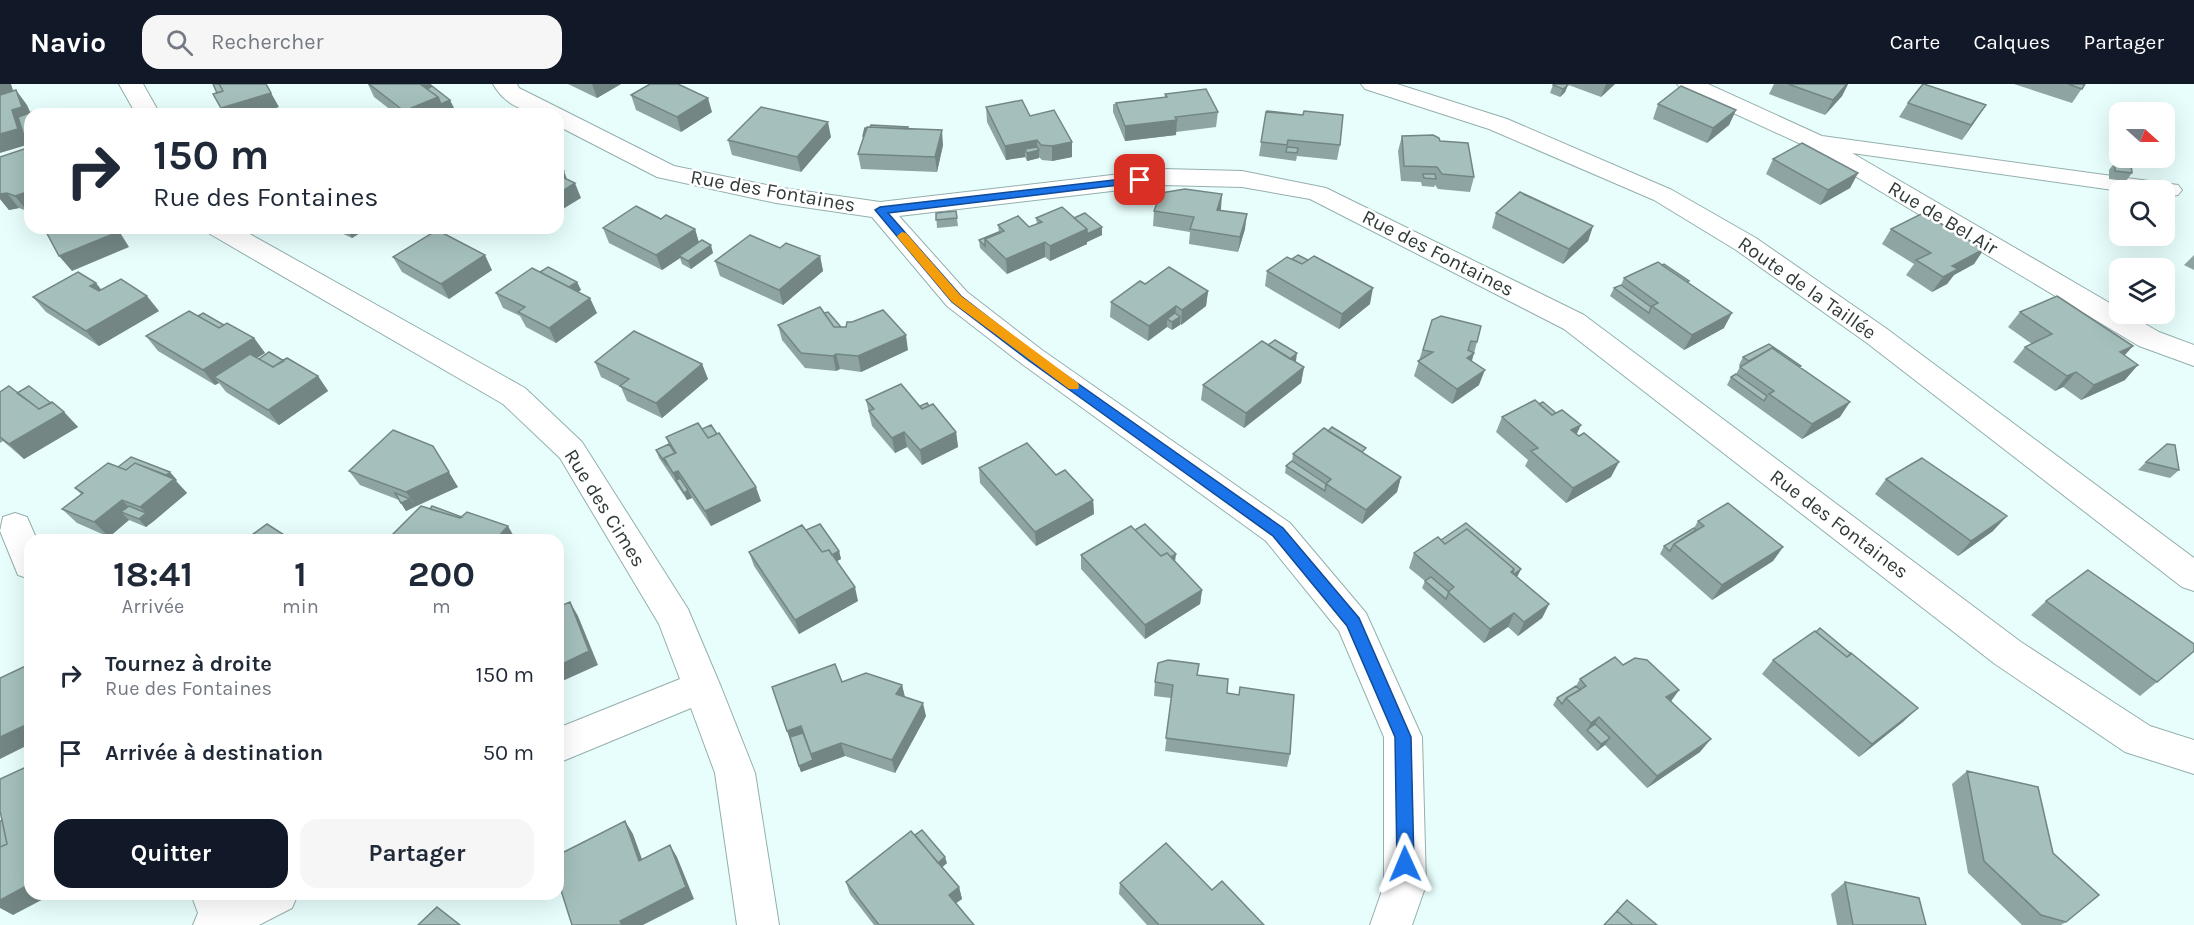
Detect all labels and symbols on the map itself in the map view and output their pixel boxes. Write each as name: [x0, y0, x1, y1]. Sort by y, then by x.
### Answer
north arrow: [2109, 102, 2175, 168]
pin: [1114, 154, 1165, 205]
street label: Rue des Fontaines: [689, 165, 857, 217]
street label: Rue de Bel Air: [1884, 176, 2003, 260]
street label: Rue des Fontaines: [1358, 205, 1518, 301]
street label: Route de la Taillée: [1734, 232, 1880, 344]
street label: Rue des Cimes: [560, 445, 650, 571]
street label: Rue des Fontaines: [1765, 465, 1913, 583]
position arrow: [1373, 832, 1437, 896]

